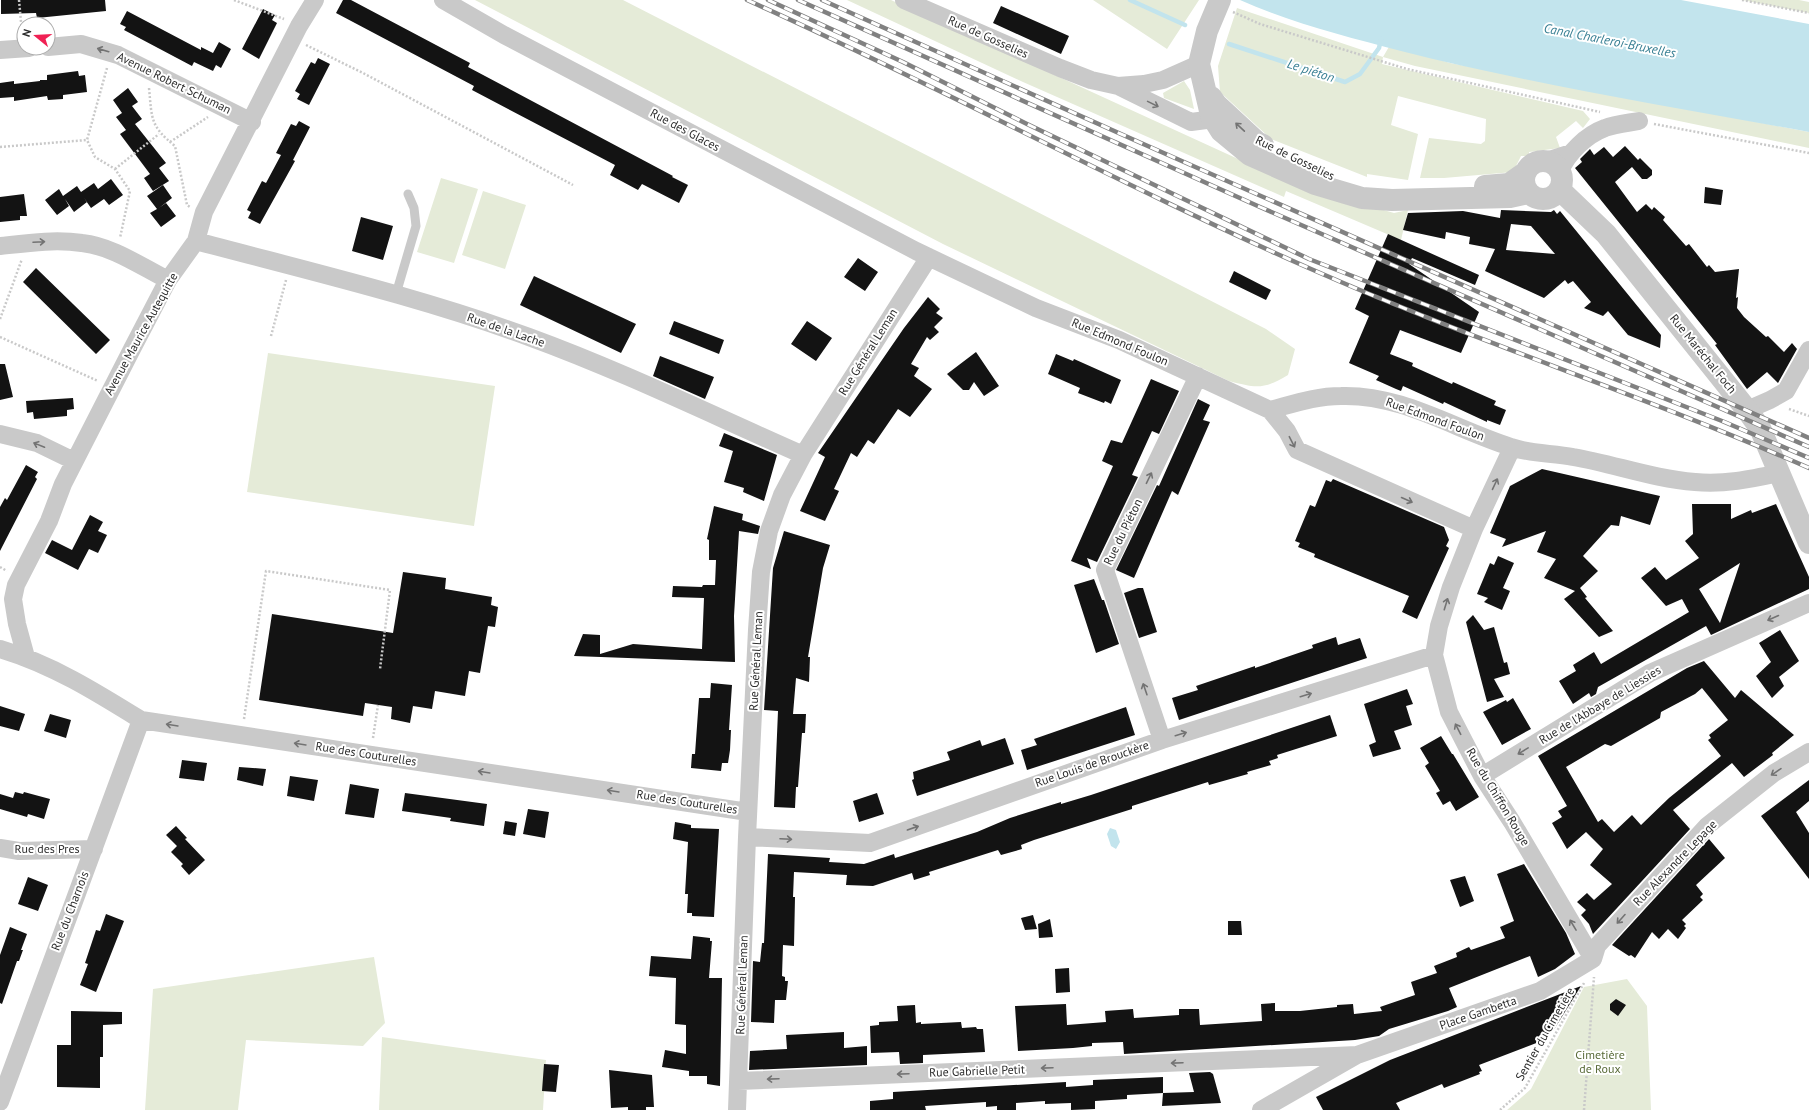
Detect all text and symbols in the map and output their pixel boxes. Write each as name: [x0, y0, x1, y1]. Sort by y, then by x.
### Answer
street label: Rue de Gosselies: [946, 12, 1031, 61]
north arrow: [16, 16, 56, 56]
water label: Canal Charleroi-Bruxelles: [1543, 19, 1678, 62]
text: N: [19, 27, 34, 39]
one-way arrow: [97, 46, 110, 54]
street label: Avenue Robert Schuman: [115, 48, 234, 117]
water label: Le piéton: [1285, 55, 1337, 86]
one-way arrow: [1147, 101, 1159, 108]
street label: Rue des Glaces: [648, 105, 723, 154]
one-way arrow: [1235, 122, 1245, 131]
street label: Rue de Gosselies: [1253, 132, 1337, 183]
one-way arrow: [32, 238, 45, 246]
street label: Avenue Maurice Autequitte: [101, 270, 180, 398]
street label: Rue Général Leman: [835, 306, 900, 398]
street label: Rue de la Lache: [465, 309, 547, 350]
street label: Rue Maréchal Foch: [1667, 311, 1740, 396]
street label: Rue Edmond Foulon: [1070, 314, 1171, 369]
street label: Rue Edmond Foulon: [1384, 394, 1486, 443]
one-way arrow: [1289, 436, 1296, 448]
one-way arrow: [34, 440, 46, 448]
one-way arrow: [1146, 472, 1153, 484]
one-way arrow: [1492, 478, 1499, 490]
street label: Rue du Piéton: [1100, 496, 1145, 567]
one-way arrow: [1400, 496, 1412, 504]
one-way arrow: [1443, 598, 1450, 611]
street label: Rue Général Leman: [745, 611, 766, 711]
one-way arrow: [1768, 615, 1780, 623]
street label: Rue de l'Abbaye de Liessies: [1536, 662, 1663, 747]
one-way arrow: [1141, 683, 1148, 696]
one-way arrow: [1299, 691, 1312, 698]
one-way arrow: [166, 721, 179, 729]
one-way arrow: [1454, 723, 1461, 735]
one-way arrow: [1175, 730, 1188, 737]
street label: Rue Louis de Brouckère: [1033, 737, 1151, 790]
street label: Rue des Couturelles: [315, 738, 418, 769]
one-way arrow: [294, 740, 307, 748]
street label: Rue du Chiffon Rouge: [1463, 745, 1534, 848]
one-way arrow: [1517, 747, 1529, 755]
one-way arrow: [478, 768, 491, 776]
one-way arrow: [1771, 768, 1782, 776]
street label: Rue des Couturelles: [636, 786, 739, 817]
one-way arrow: [607, 787, 620, 795]
street label: Rue Alexandre Lepage: [1630, 816, 1720, 909]
one-way arrow: [907, 823, 919, 831]
one-way arrow: [779, 835, 792, 843]
street label: Rue des Pres: [14, 841, 80, 856]
street label: Rue du Charnois: [48, 869, 92, 953]
one-way arrow: [1617, 914, 1626, 924]
one-way arrow: [1569, 919, 1577, 931]
street label: Rue Général Leman: [732, 935, 751, 1035]
street label: Sentier du Cimetière: [1512, 984, 1577, 1083]
street label: Place Gambetta: [1437, 992, 1518, 1033]
park label: Cimetière de Roux: [1575, 1047, 1625, 1076]
one-way arrow: [1171, 1059, 1184, 1066]
street label: Rue Gabrielle Petit: [929, 1061, 1025, 1080]
one-way arrow: [1041, 1064, 1054, 1072]
one-way arrow: [897, 1070, 910, 1078]
one-way arrow: [767, 1075, 780, 1083]

